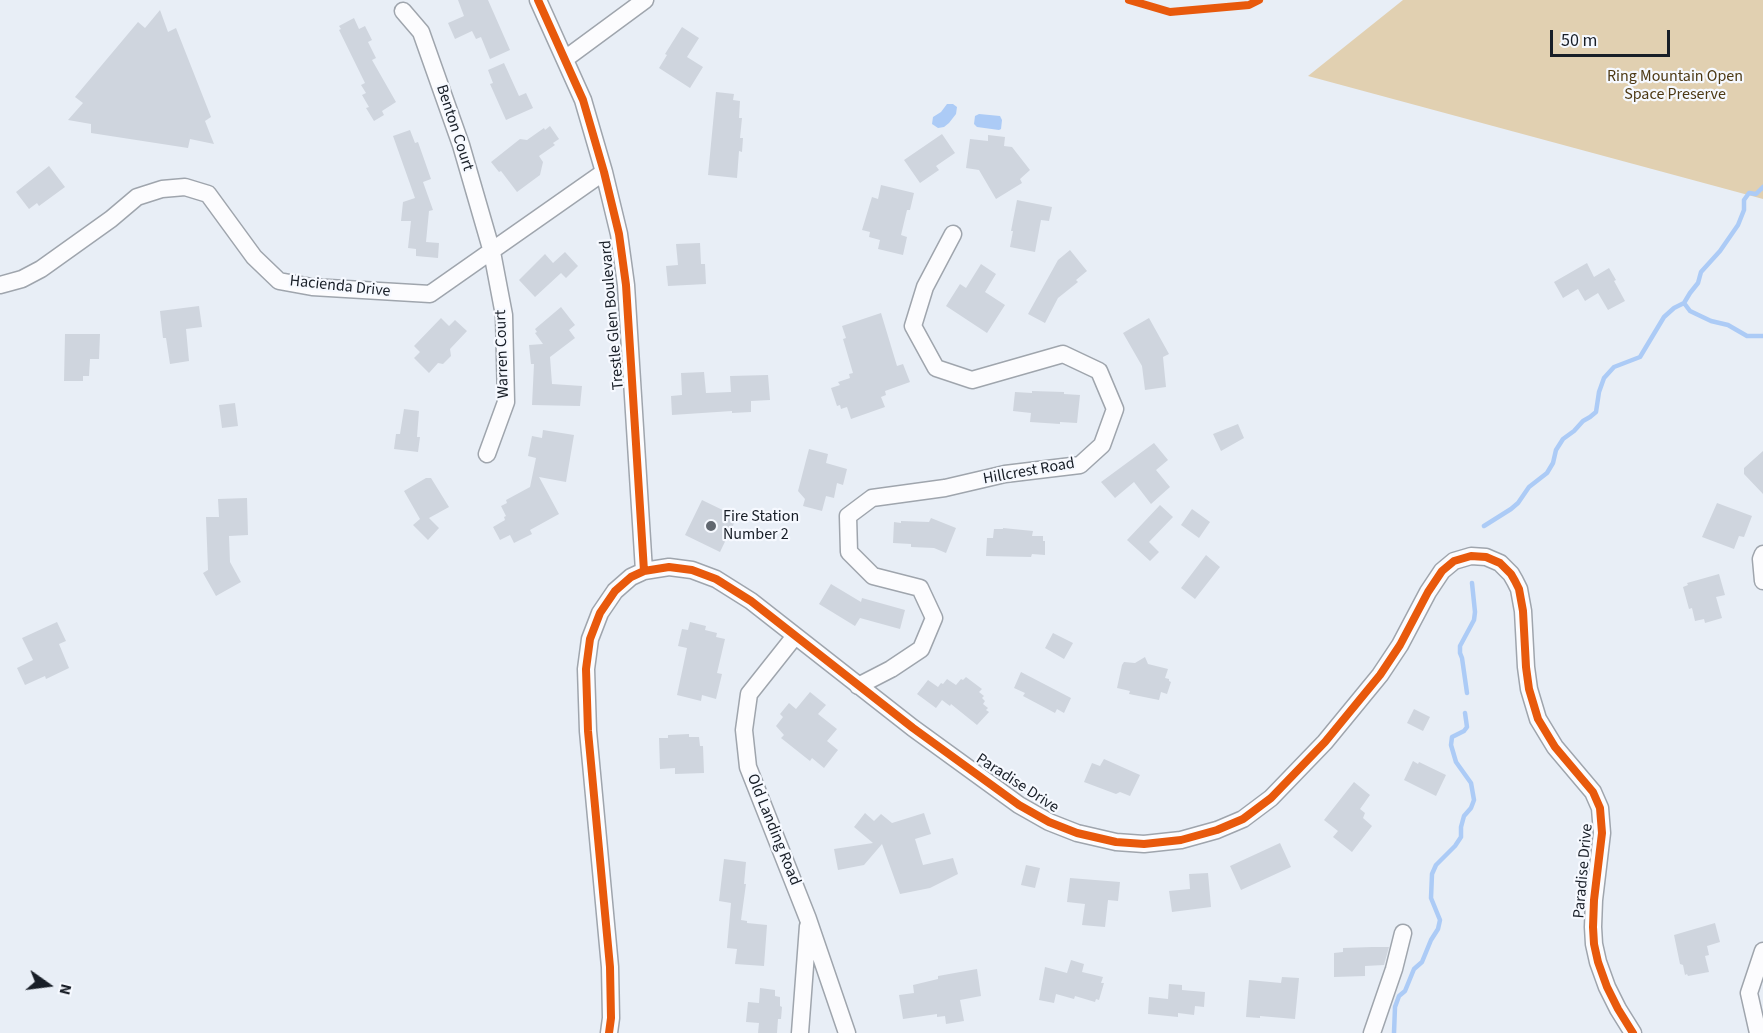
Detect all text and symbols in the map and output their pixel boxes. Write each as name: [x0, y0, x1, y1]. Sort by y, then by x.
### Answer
scale bar: [1553, 18, 1673, 56]
text: 50 m: [1561, 28, 1597, 53]
park label: Ring Mountain Open Space Preserve: [1607, 67, 1743, 105]
street label: Benton Court: [431, 83, 477, 173]
street label: Trestle Glen Boulevard: [597, 239, 629, 391]
street label: Hacienda Drive: [289, 272, 391, 302]
street label: Warren Court: [492, 309, 514, 399]
street label: Hillcrest Road: [982, 455, 1076, 489]
place label: Fire Station Number 2: [723, 507, 799, 545]
marker: Fire Station Number 2: [704, 519, 718, 533]
street label: Paradise Drive: [972, 750, 1062, 818]
street label: Old Landing Road: [742, 771, 804, 889]
street label: Paradise Drive: [1570, 823, 1598, 919]
north arrow: [18, 955, 78, 1015]
text: N: [54, 982, 77, 997]

